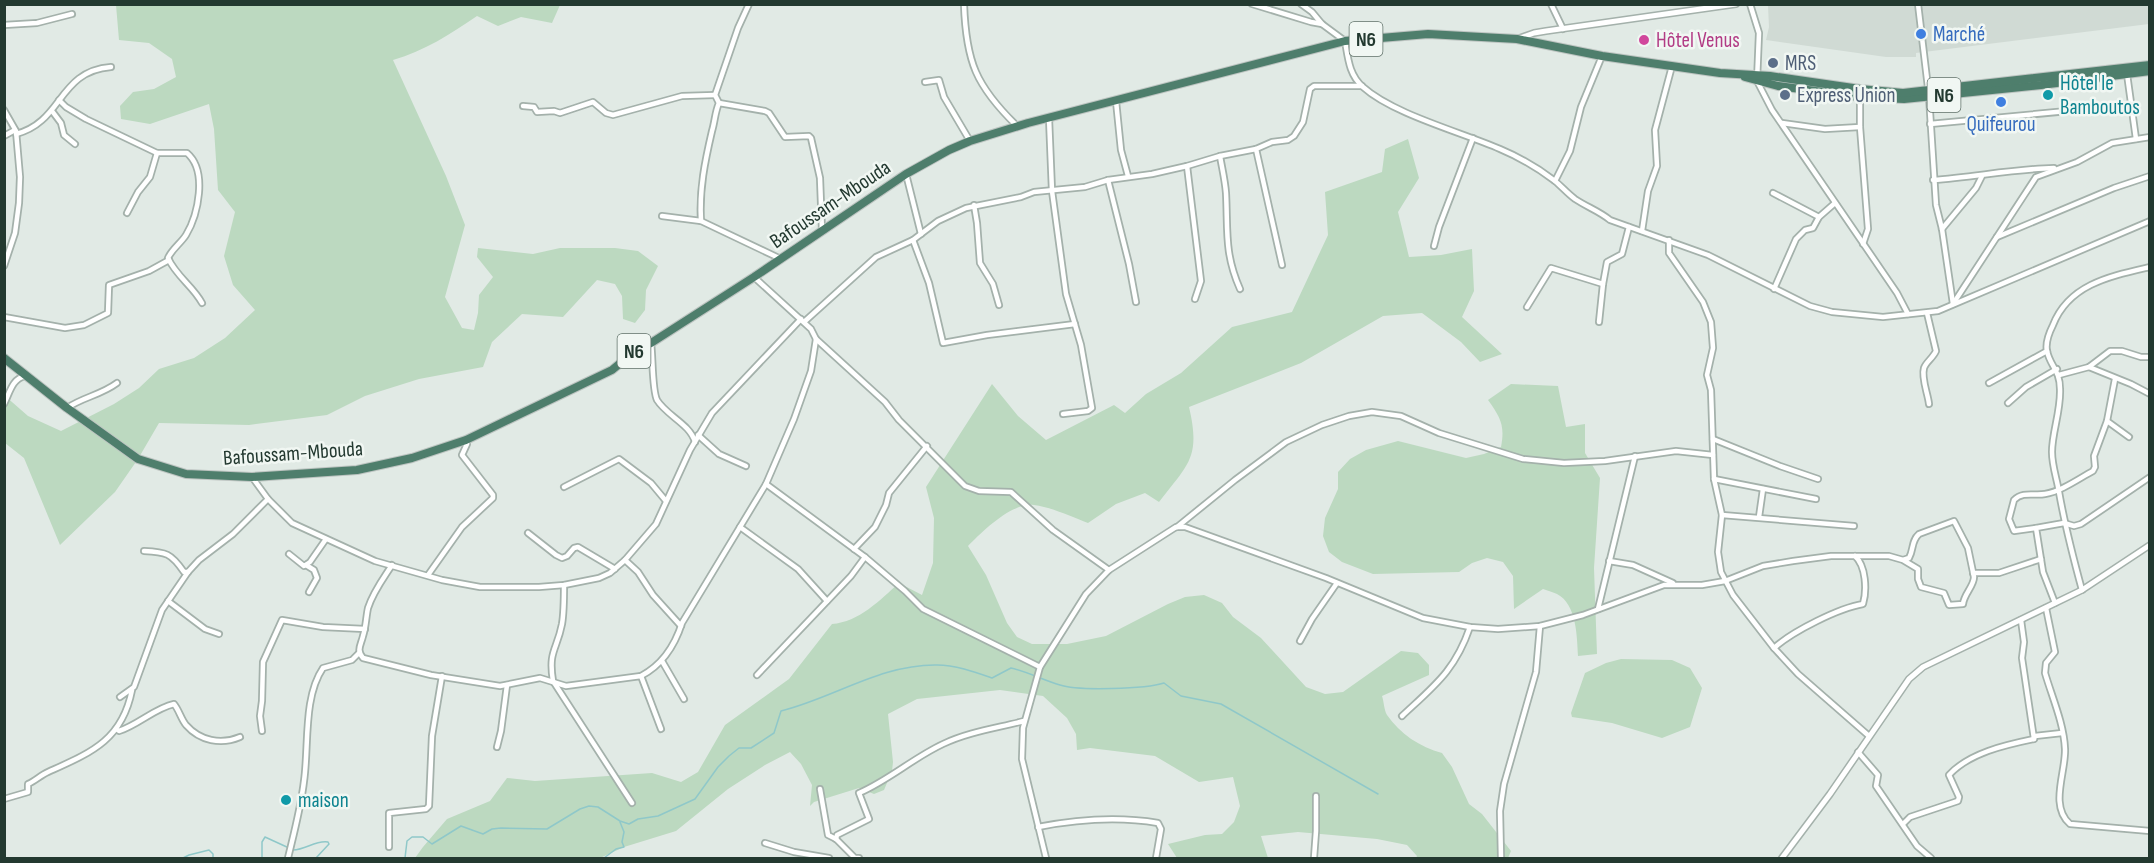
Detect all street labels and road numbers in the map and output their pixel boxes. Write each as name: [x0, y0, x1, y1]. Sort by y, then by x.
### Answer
road number: N6: [1350, 22, 1382, 56]
road number: N6: [1928, 78, 1960, 112]
street label: Bafoussam-Mbouda: [765, 155, 895, 254]
road number: N6: [618, 334, 650, 368]
street label: Bafoussam-Mbouda: [222, 436, 364, 471]

